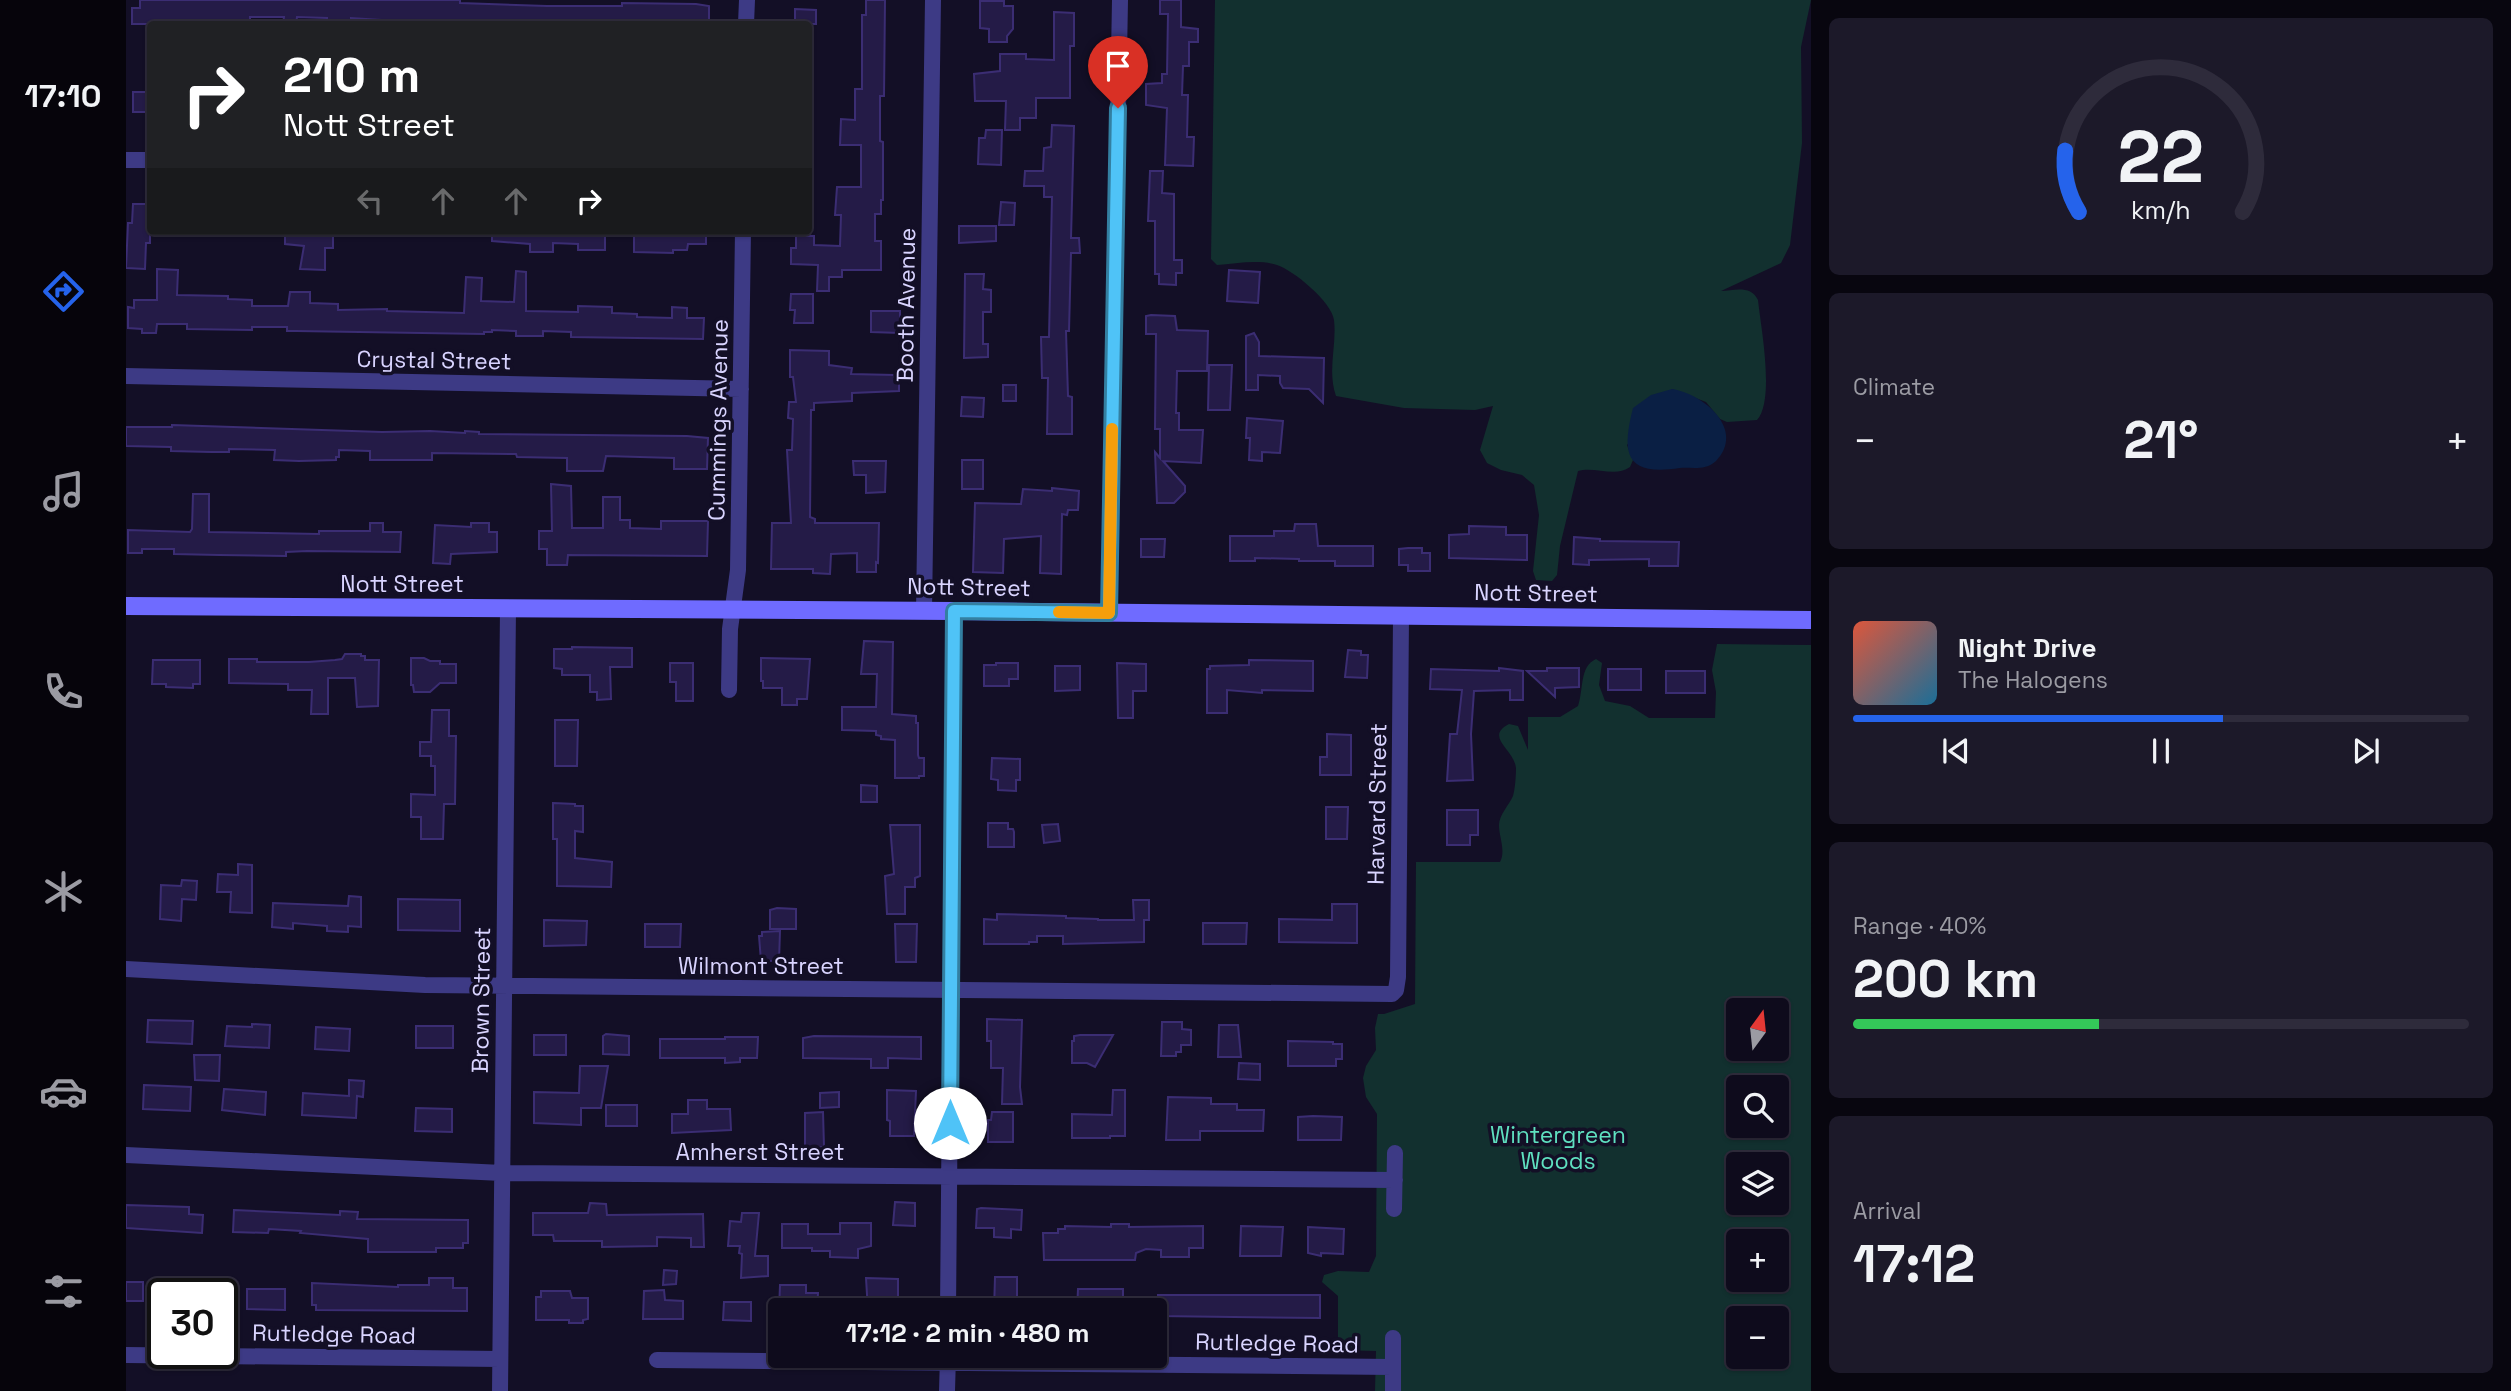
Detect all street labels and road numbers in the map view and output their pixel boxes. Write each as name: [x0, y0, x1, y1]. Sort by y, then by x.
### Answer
street label: Booth Avenue: [890, 227, 922, 383]
street label: Cummings Avenue: [701, 319, 735, 521]
street label: Crystal Street: [356, 344, 512, 376]
street label: Nott Street: [340, 569, 464, 599]
street label: Nott Street: [907, 571, 1031, 603]
street label: Nott Street: [1474, 577, 1598, 609]
street label: Harvard Street: [1361, 723, 1393, 885]
street label: Brown Street: [465, 927, 497, 1073]
street label: Wilmont Street: [678, 951, 844, 981]
street label: Amherst Street: [675, 1137, 845, 1167]
street label: Rutledge Road: [252, 1318, 416, 1350]
street label: Rutledge Road: [1195, 1327, 1359, 1359]

